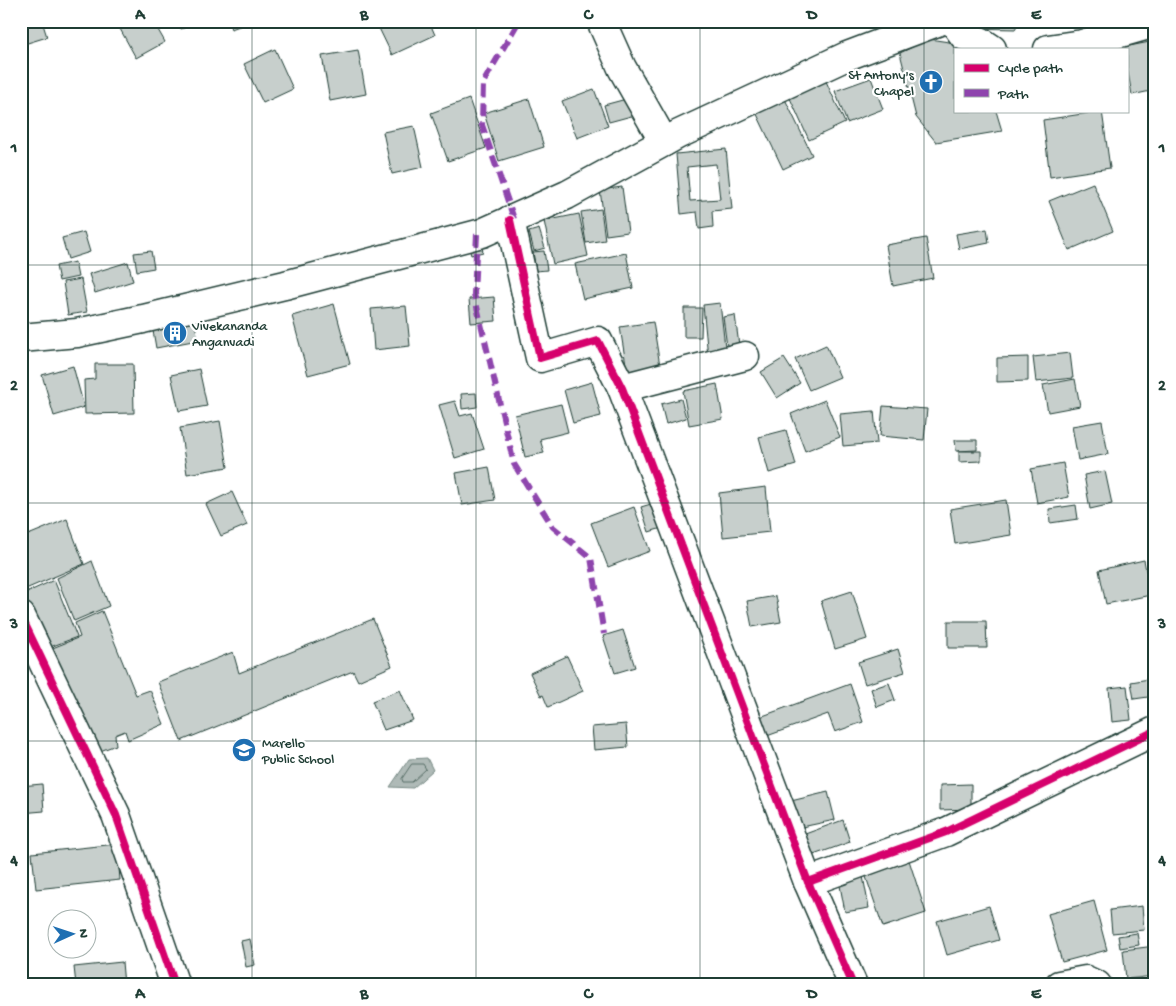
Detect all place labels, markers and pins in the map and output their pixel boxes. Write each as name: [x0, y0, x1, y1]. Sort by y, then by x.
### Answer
place label: St Antony's Chapel: [848, 68, 915, 101]
church icon: St Antony's Chapel: [918, 69, 944, 95]
place label: Vivekananda Anganvadi: [191, 319, 269, 352]
building icon: Vivekananda Anganvadi: [162, 320, 188, 346]
place label: Marello Public School: [261, 736, 334, 769]
school or university icon: Marello Public School: [231, 737, 257, 763]

